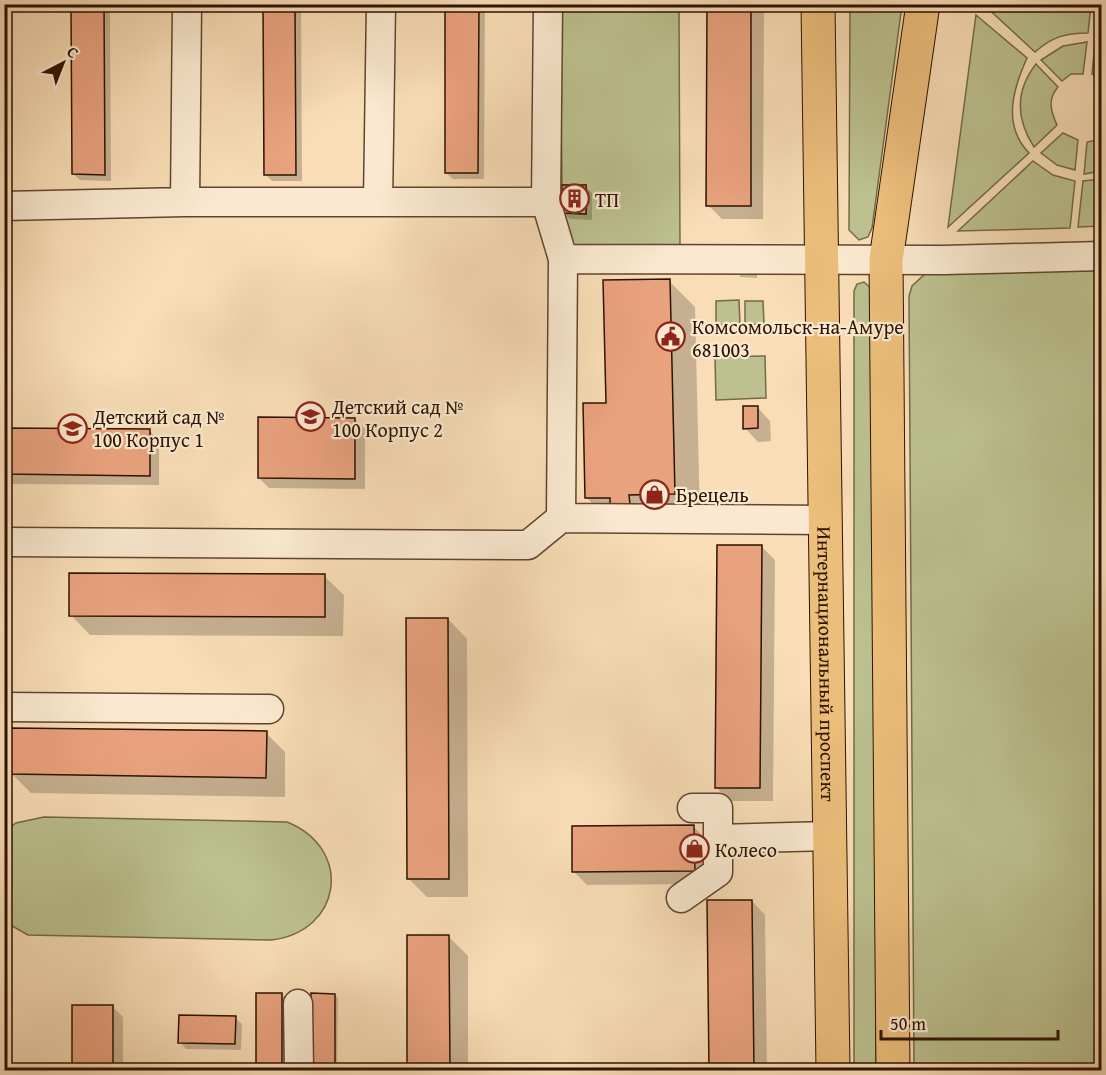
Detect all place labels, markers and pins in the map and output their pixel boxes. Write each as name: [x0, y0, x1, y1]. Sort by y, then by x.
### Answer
building icon: ТП: [558, 183, 590, 215]
place label: ТП: [595, 185, 619, 214]
place label: Комсомольск-на-Амуре 681003: [692, 312, 904, 364]
public building icon: Комсомольск-на-Амуре 681003: [655, 321, 687, 353]
place label: Детский сад № 100 Корпус 2: [331, 392, 464, 444]
school or university icon: Детский сад № 100 Корпус 2: [295, 401, 327, 433]
place label: Детский сад № 100 Корпус 1: [92, 402, 225, 454]
school or university icon: Детский сад № 100 Корпус 1: [56, 412, 88, 444]
shop icon: Брецель: [639, 478, 671, 510]
place label: Брецель: [676, 480, 749, 509]
shop icon: Колесо: [678, 833, 710, 865]
place label: Колесо: [715, 835, 777, 864]

